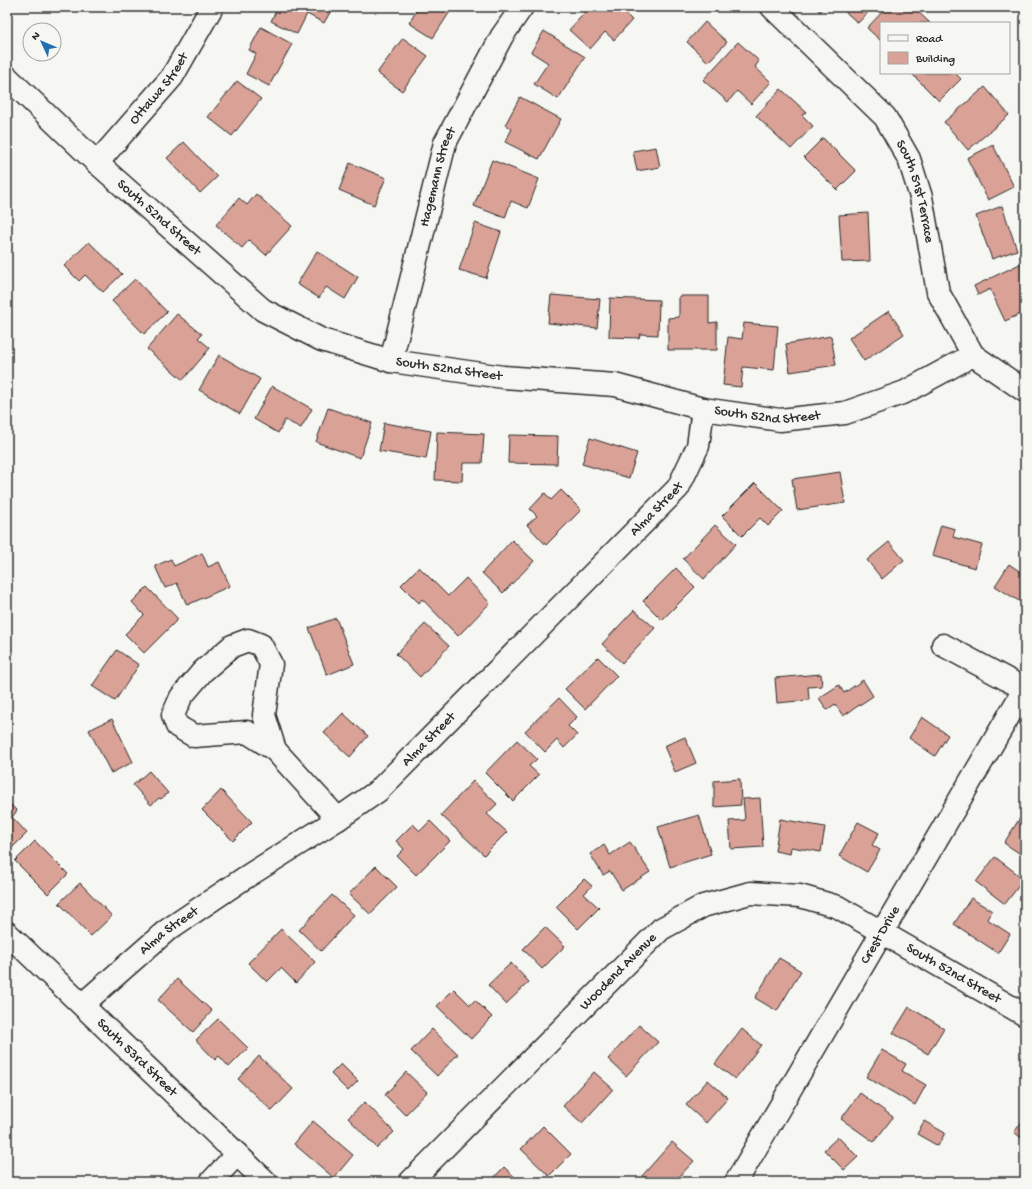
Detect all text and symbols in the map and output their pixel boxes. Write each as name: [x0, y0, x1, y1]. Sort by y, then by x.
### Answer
north arrow: [22, 22, 62, 62]
legend: [880, 22, 1010, 74]
text: N: [29, 30, 43, 43]
text: Road: [916, 33, 943, 47]
street label: Ottawa Street: [126, 49, 193, 128]
text: Building: [915, 53, 955, 67]
street label: Hagemann Street: [416, 123, 461, 228]
street label: South 51st Terrace: [892, 137, 938, 245]
street label: South 52nd Street: [113, 176, 205, 260]
street label: South 52nd Street: [395, 353, 504, 385]
street label: South 52nd Street: [713, 402, 822, 429]
street label: Alma Street: [626, 479, 688, 540]
street label: Alma Street: [398, 708, 460, 770]
street label: Alma Street: [136, 902, 203, 959]
street label: Crest Drive: [857, 902, 904, 967]
street label: Woodend Avenue: [576, 929, 661, 1014]
street label: South 52nd Street: [903, 940, 1005, 1008]
street label: South 53rd Street: [93, 1015, 182, 1101]

